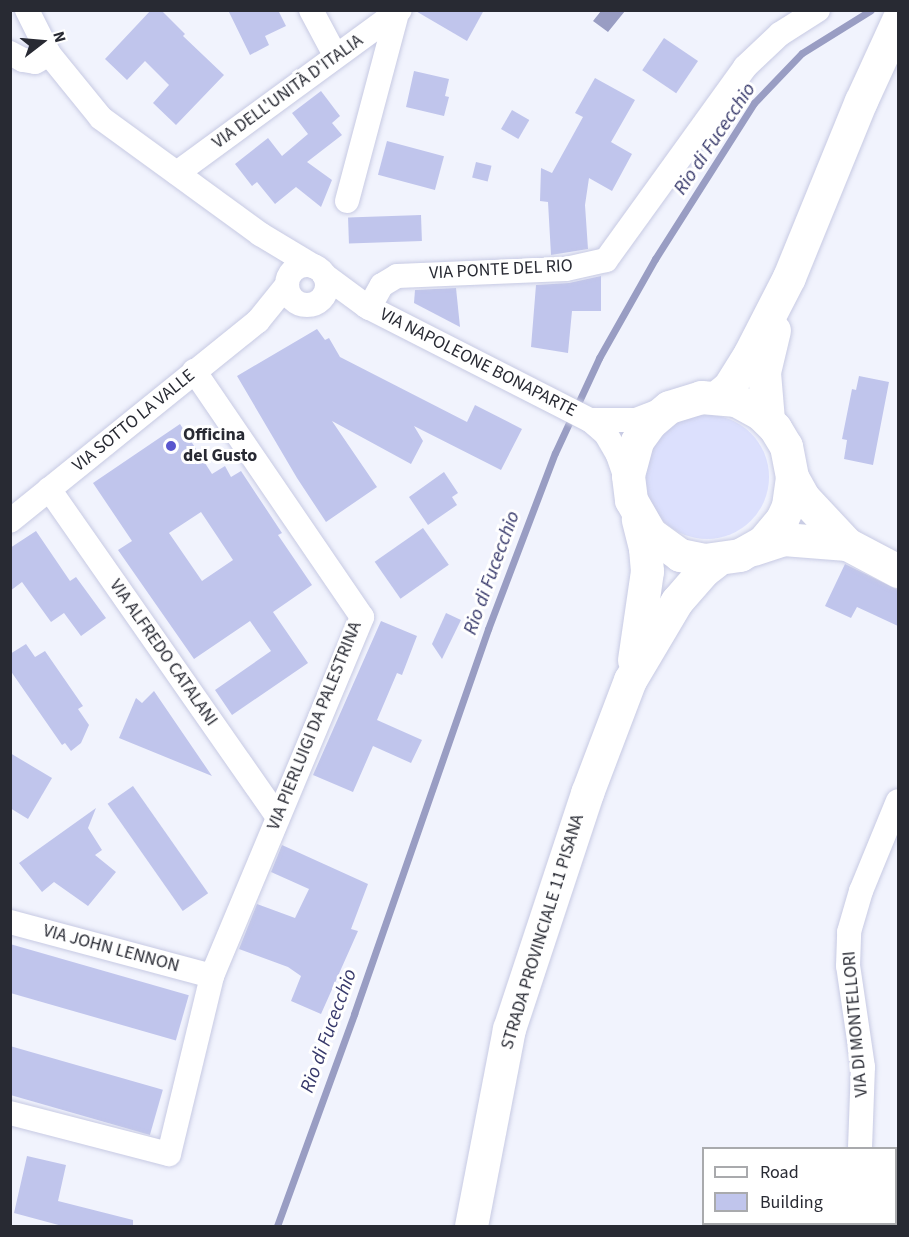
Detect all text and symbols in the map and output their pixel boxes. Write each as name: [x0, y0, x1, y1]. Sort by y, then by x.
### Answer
north arrow: [12, 12, 72, 72]
text: N: [47, 29, 71, 45]
street label: VIA DELL'UNITÀ D'ITALIA: [208, 30, 368, 154]
water label: Rio di Fucecchio: [669, 78, 761, 200]
street label: VIA PONTE DEL RIO: [429, 255, 573, 285]
street label: VIA NAPOLEONE BONAPARTE: [376, 304, 580, 422]
street label: VIA SOTTO LA VALLE: [69, 365, 199, 477]
place label: Officina del Gusto: [183, 425, 257, 468]
marker: Officina del Gusto: [164, 439, 178, 453]
water label: Rio di Fucecchio: [459, 508, 525, 638]
street label: VIA ALFREDO CATALANI: [104, 576, 222, 730]
street label: VIA PIERLUIGI DA PALESTRINA: [263, 619, 367, 833]
street label: STRADA PROVINCIALE 11 PISANA: [497, 812, 589, 1052]
street label: VIA JOHN LENNON: [41, 920, 181, 978]
street label: VIA DI MONTELLORI: [839, 950, 873, 1098]
water label: Rio di Fucecchio: [296, 966, 362, 1096]
legend: [702, 1147, 897, 1225]
text: Road: [760, 1160, 799, 1185]
text: Building: [760, 1190, 823, 1215]

